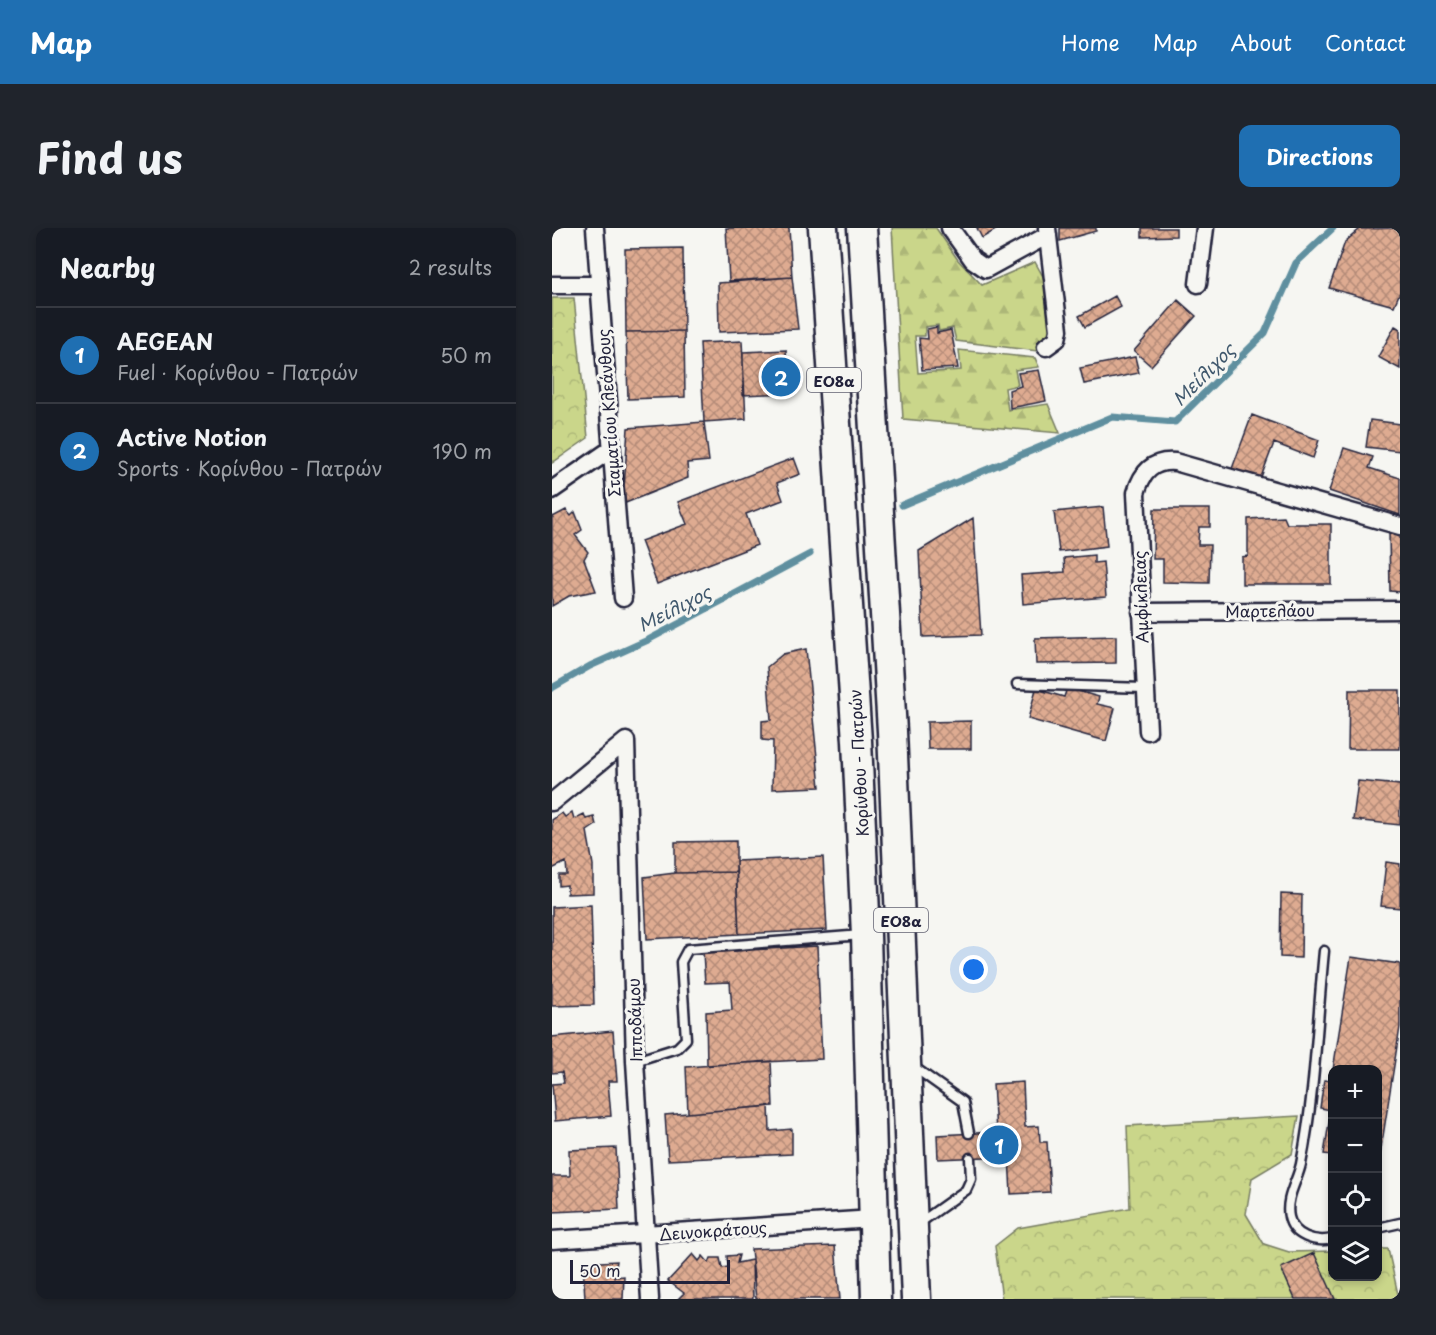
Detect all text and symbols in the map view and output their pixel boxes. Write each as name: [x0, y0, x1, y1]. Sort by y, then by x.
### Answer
text: Map: [30, 21, 92, 64]
text: Home: [1061, 26, 1120, 58]
text: Map: [1153, 26, 1198, 58]
text: About: [1231, 26, 1292, 58]
text: Contact: [1325, 26, 1406, 58]
text: Find us: [36, 125, 183, 188]
button: Directions: [1239, 125, 1400, 187]
text: Nearby: [60, 248, 155, 287]
text: 2 results: [409, 252, 492, 282]
text: AEGEAN: [117, 324, 213, 357]
street label: Σταματίου Κλεάνθους: [590, 328, 626, 498]
water label: Μείλιχος: [1166, 335, 1242, 411]
text: 1: [75, 340, 84, 370]
text: 50 m: [440, 340, 492, 370]
pin: 2: [762, 354, 800, 400]
text: Fuel · Κορίνθου - Πατρών: [117, 357, 359, 387]
road number: ΕΟ8α: [807, 368, 861, 392]
text: Active Notion: [117, 420, 267, 453]
text: 2: [72, 436, 87, 466]
text: 190 m: [433, 436, 492, 466]
text: Sports · Κορίνθου - Πατρών: [117, 453, 383, 483]
street label: Αμφίκλειας: [1126, 550, 1154, 644]
water label: Μείλιχος: [633, 577, 717, 638]
street label: Μαρτελάου: [1225, 597, 1315, 623]
street label: Κορίνθου - Πατρών: [842, 688, 874, 838]
road number: ΕΟ8α: [874, 908, 928, 932]
your location: [959, 955, 988, 984]
street label: Ιπποδάμου: [621, 978, 647, 1062]
map controls: [1328, 1065, 1382, 1281]
button: +: [1328, 1065, 1382, 1119]
button: −: [1328, 1119, 1382, 1173]
pin: 1: [980, 1122, 1018, 1168]
button: locate: [1328, 1173, 1382, 1227]
street label: Δεινοκράτους: [658, 1214, 768, 1246]
button: layers: [1328, 1227, 1382, 1281]
scale bar: [570, 1257, 730, 1284]
text: 50 m: [579, 1258, 620, 1282]

